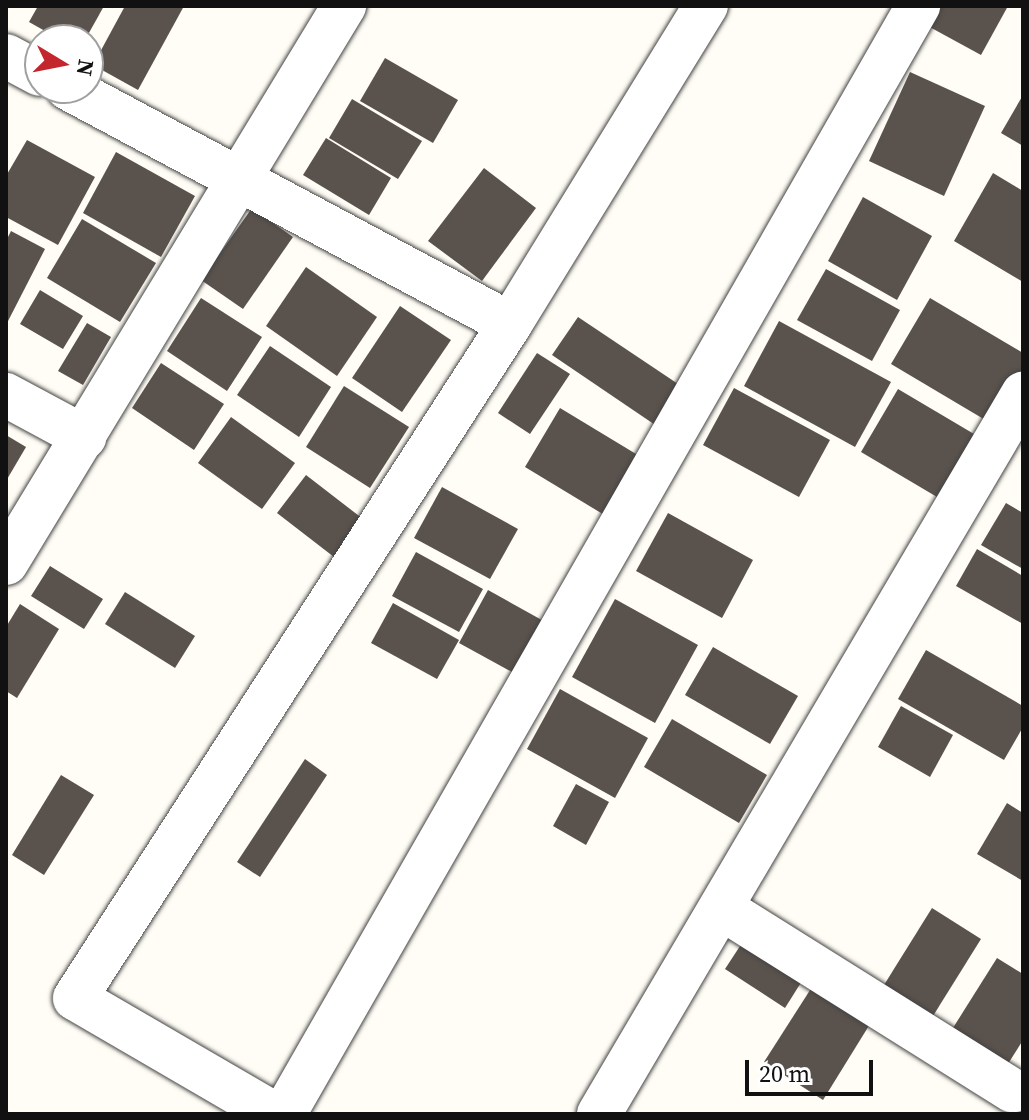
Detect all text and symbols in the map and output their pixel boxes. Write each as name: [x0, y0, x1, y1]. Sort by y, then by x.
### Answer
north arrow: [24, 24, 104, 104]
text: N: [70, 57, 102, 78]
scale bar: [749, 1044, 877, 1094]
text: 20 m: [759, 1057, 810, 1090]

